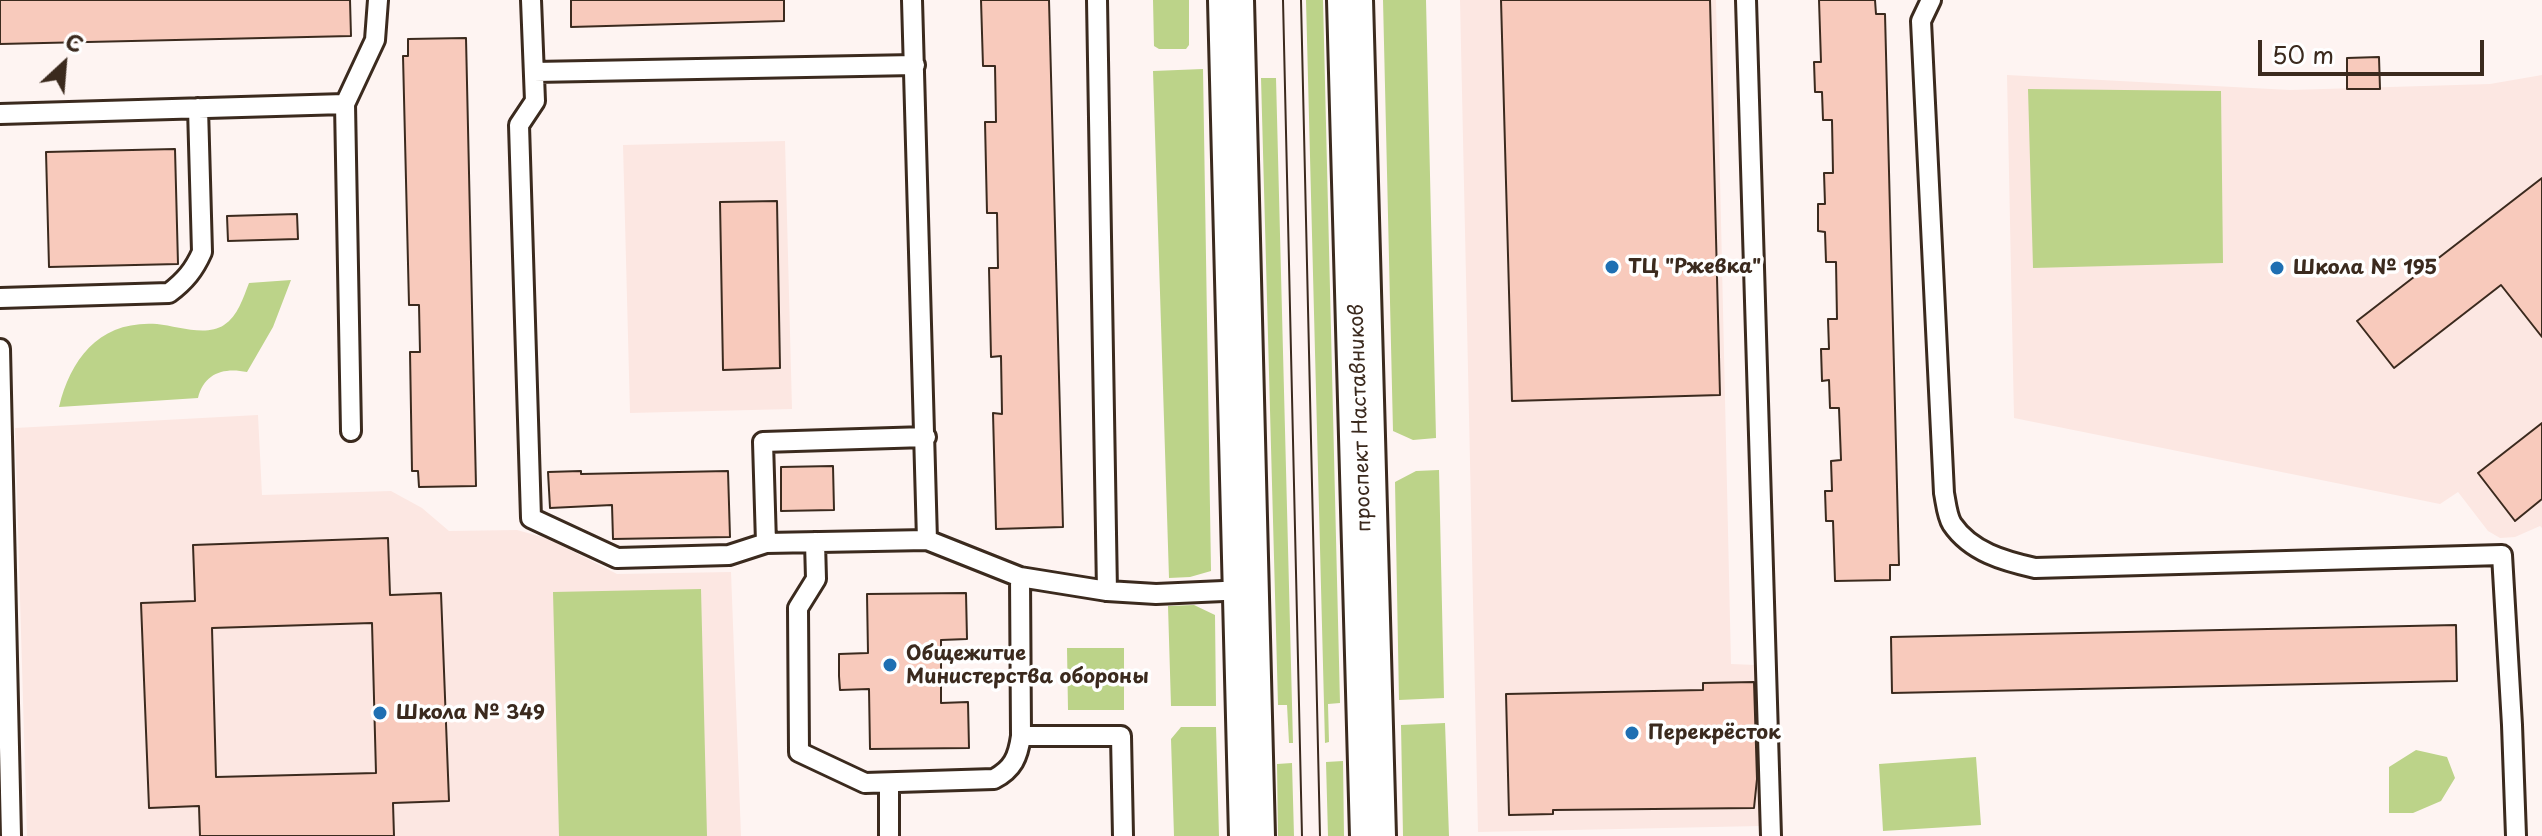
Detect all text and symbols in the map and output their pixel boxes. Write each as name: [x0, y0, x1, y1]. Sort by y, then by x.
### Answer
north arrow: [24, 24, 104, 104]
text: С: [60, 24, 89, 60]
scale bar: [2262, 24, 2488, 74]
text: 50 m: [2272, 36, 2334, 72]
place label: ТЦ "Ржевка": [1628, 255, 1761, 279]
place label: Школа № 195: [2293, 256, 2437, 280]
marker: ТЦ "Ржевка": [1603, 258, 1621, 276]
marker: Школа № 195: [2268, 259, 2286, 277]
street label: проспект Наставников: [1345, 304, 1377, 532]
place label: Общежитие Министерства обороны: [906, 642, 1149, 689]
marker: Общежитие Министерства обороны: [881, 656, 899, 674]
place label: Школа № 349: [396, 701, 545, 725]
marker: Школа № 349: [371, 704, 389, 722]
place label: Перекрёсток: [1648, 721, 1781, 745]
marker: Перекрёсток: [1623, 724, 1641, 742]

